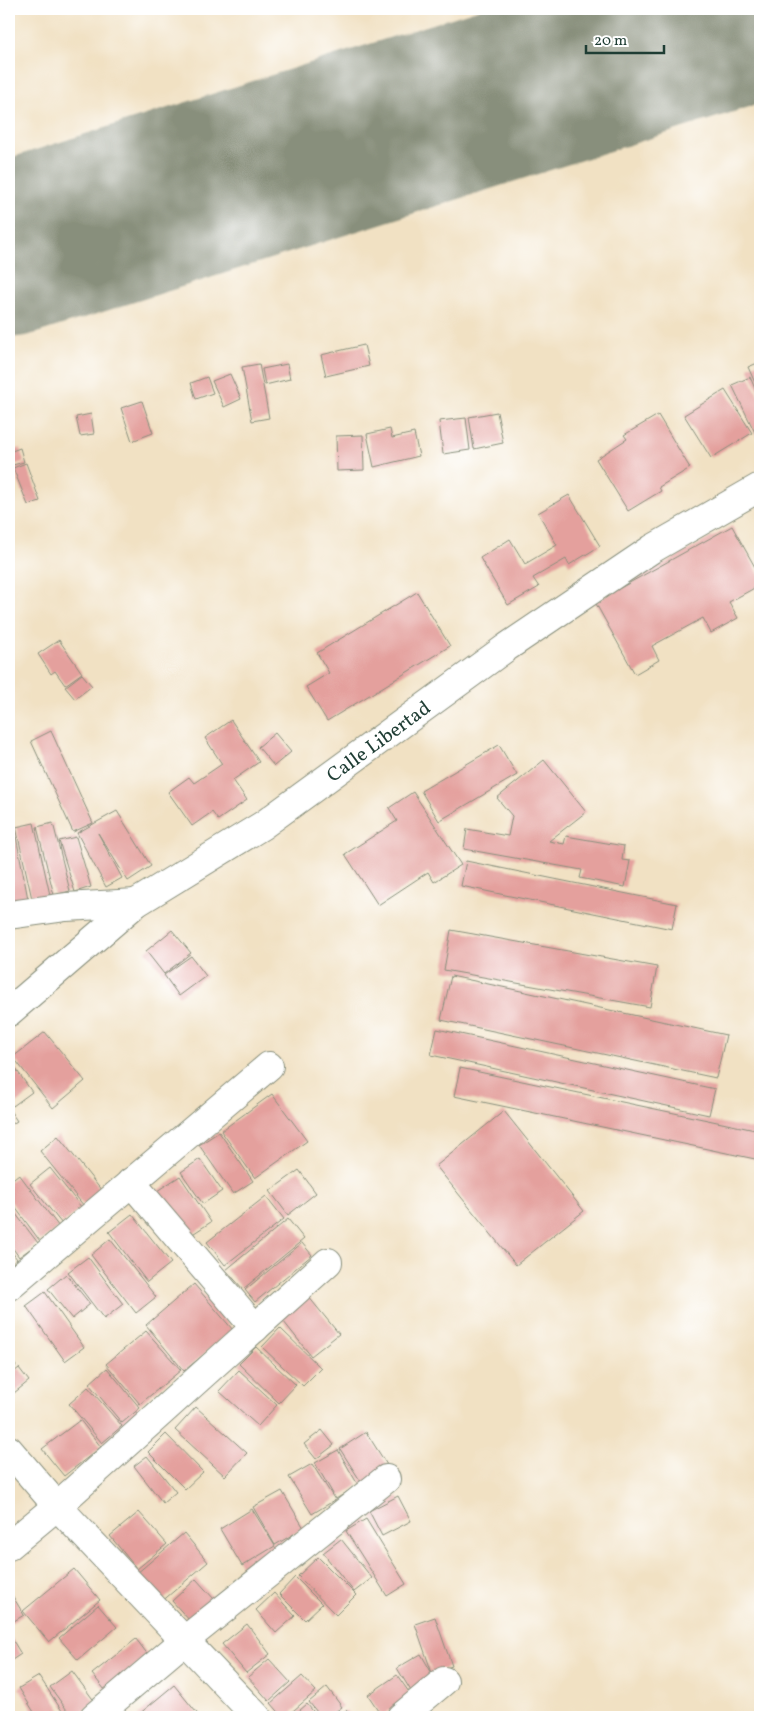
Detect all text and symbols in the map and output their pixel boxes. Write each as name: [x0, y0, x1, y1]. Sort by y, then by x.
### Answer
scale bar: [586, 22, 664, 54]
text: 20 m: [594, 31, 627, 52]
street label: Calle Libertad: [322, 695, 437, 790]

